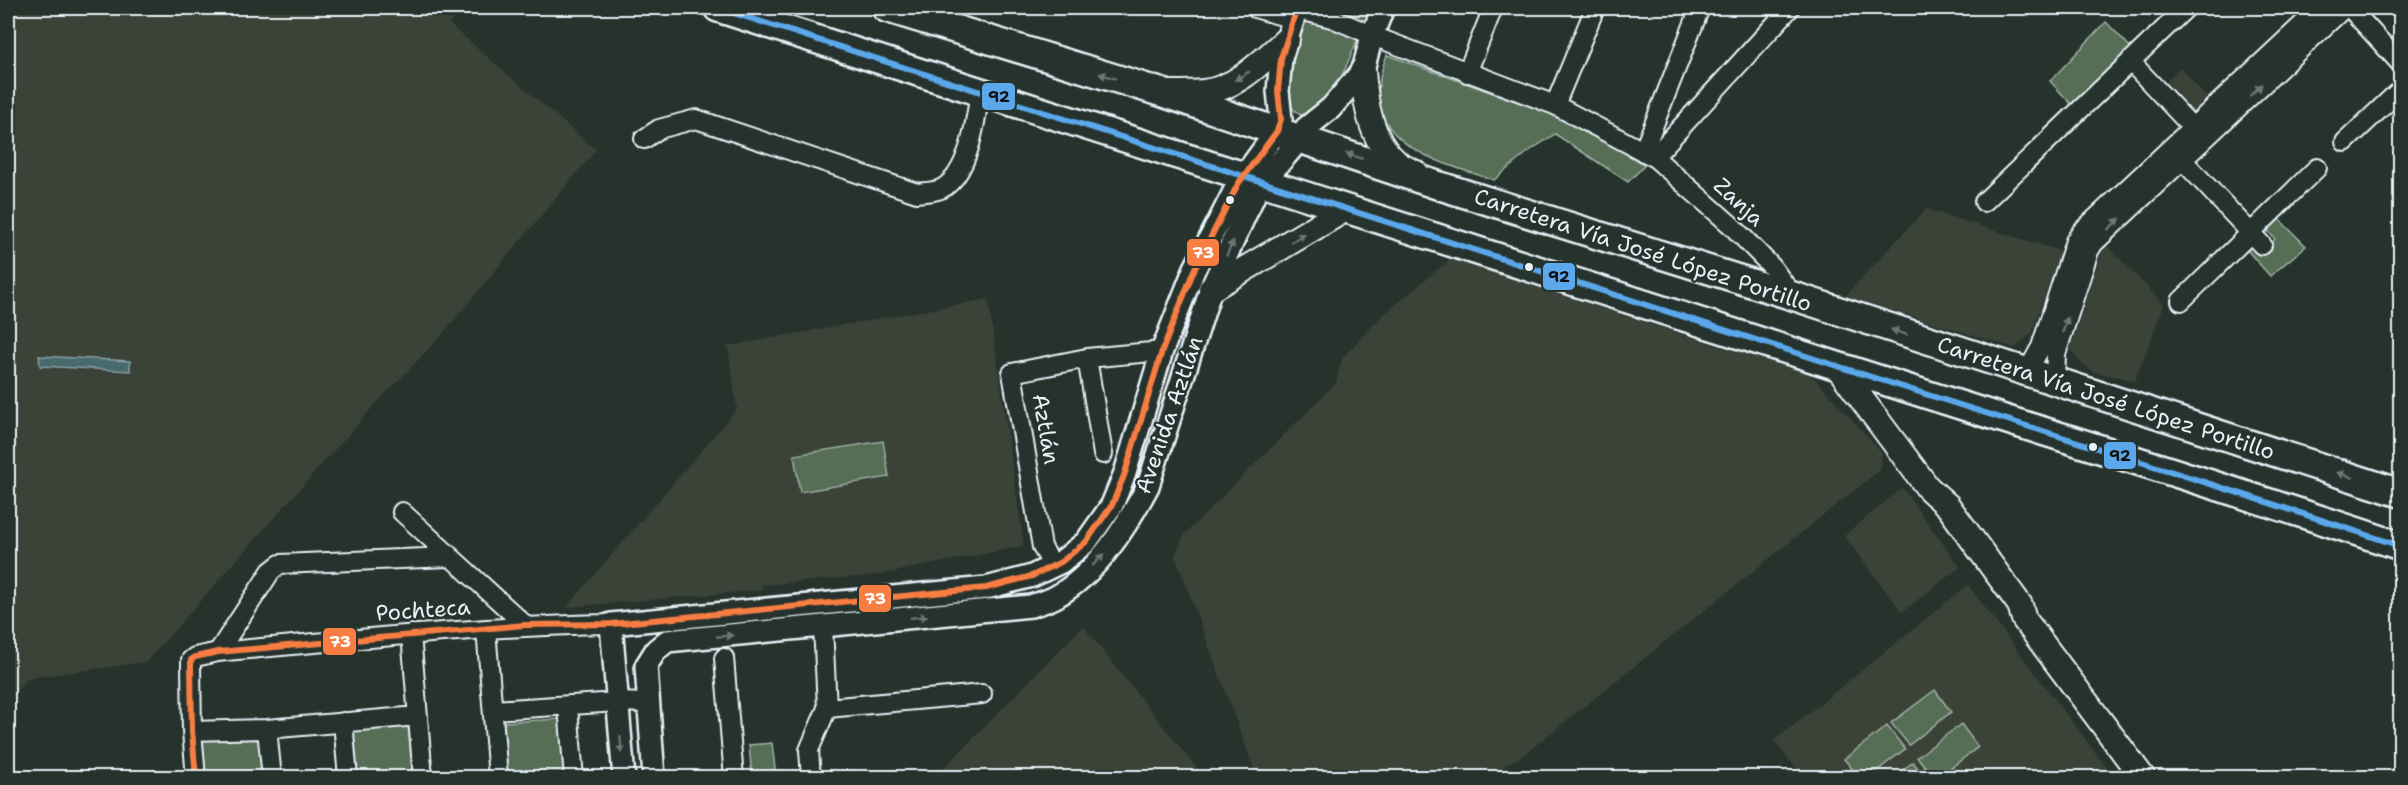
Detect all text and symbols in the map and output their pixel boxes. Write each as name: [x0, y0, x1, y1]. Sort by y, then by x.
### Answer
one-way arrow: [1098, 71, 1116, 80]
one-way arrow: [1234, 71, 1250, 82]
line badge: 92: [981, 82, 1016, 111]
one-way arrow: [2249, 84, 2263, 98]
text: 92: [988, 86, 1010, 107]
one-way arrow: [1345, 151, 1363, 161]
street label: Zanja: [1707, 171, 1771, 233]
street label: Carretera Vía José López Portillo: [1471, 182, 1815, 318]
unlabelled marker: [1224, 194, 1236, 206]
one-way arrow: [2106, 218, 2121, 231]
one-way arrow: [1290, 232, 1306, 243]
line badge: 73: [1186, 238, 1220, 267]
one-way arrow: [1226, 239, 1235, 256]
text: 73: [1192, 242, 1214, 263]
unlabelled marker: [1523, 261, 1535, 273]
line badge: 92: [1542, 262, 1576, 291]
text: 92: [1548, 266, 1570, 287]
one-way arrow: [2061, 316, 2070, 334]
one-way arrow: [1890, 326, 1908, 336]
street label: Carretera Vía José López Portillo: [1934, 330, 2278, 466]
street label: Avenida Aztlán: [1128, 332, 1210, 498]
street label: Aztlán: [1026, 392, 1066, 466]
unlabelled marker: [2087, 441, 2099, 453]
line badge: 92: [2103, 441, 2137, 470]
text: 92: [2109, 445, 2131, 466]
one-way arrow: [2336, 470, 2354, 479]
one-way arrow: [1091, 553, 1104, 568]
line badge: 73: [858, 584, 892, 613]
text: 73: [864, 588, 886, 609]
street label: Pochteca: [375, 592, 472, 628]
one-way arrow: [910, 612, 929, 622]
line badge: 73: [322, 627, 357, 656]
text: 73: [329, 631, 351, 652]
one-way arrow: [716, 631, 735, 641]
one-way arrow: [616, 735, 626, 754]

